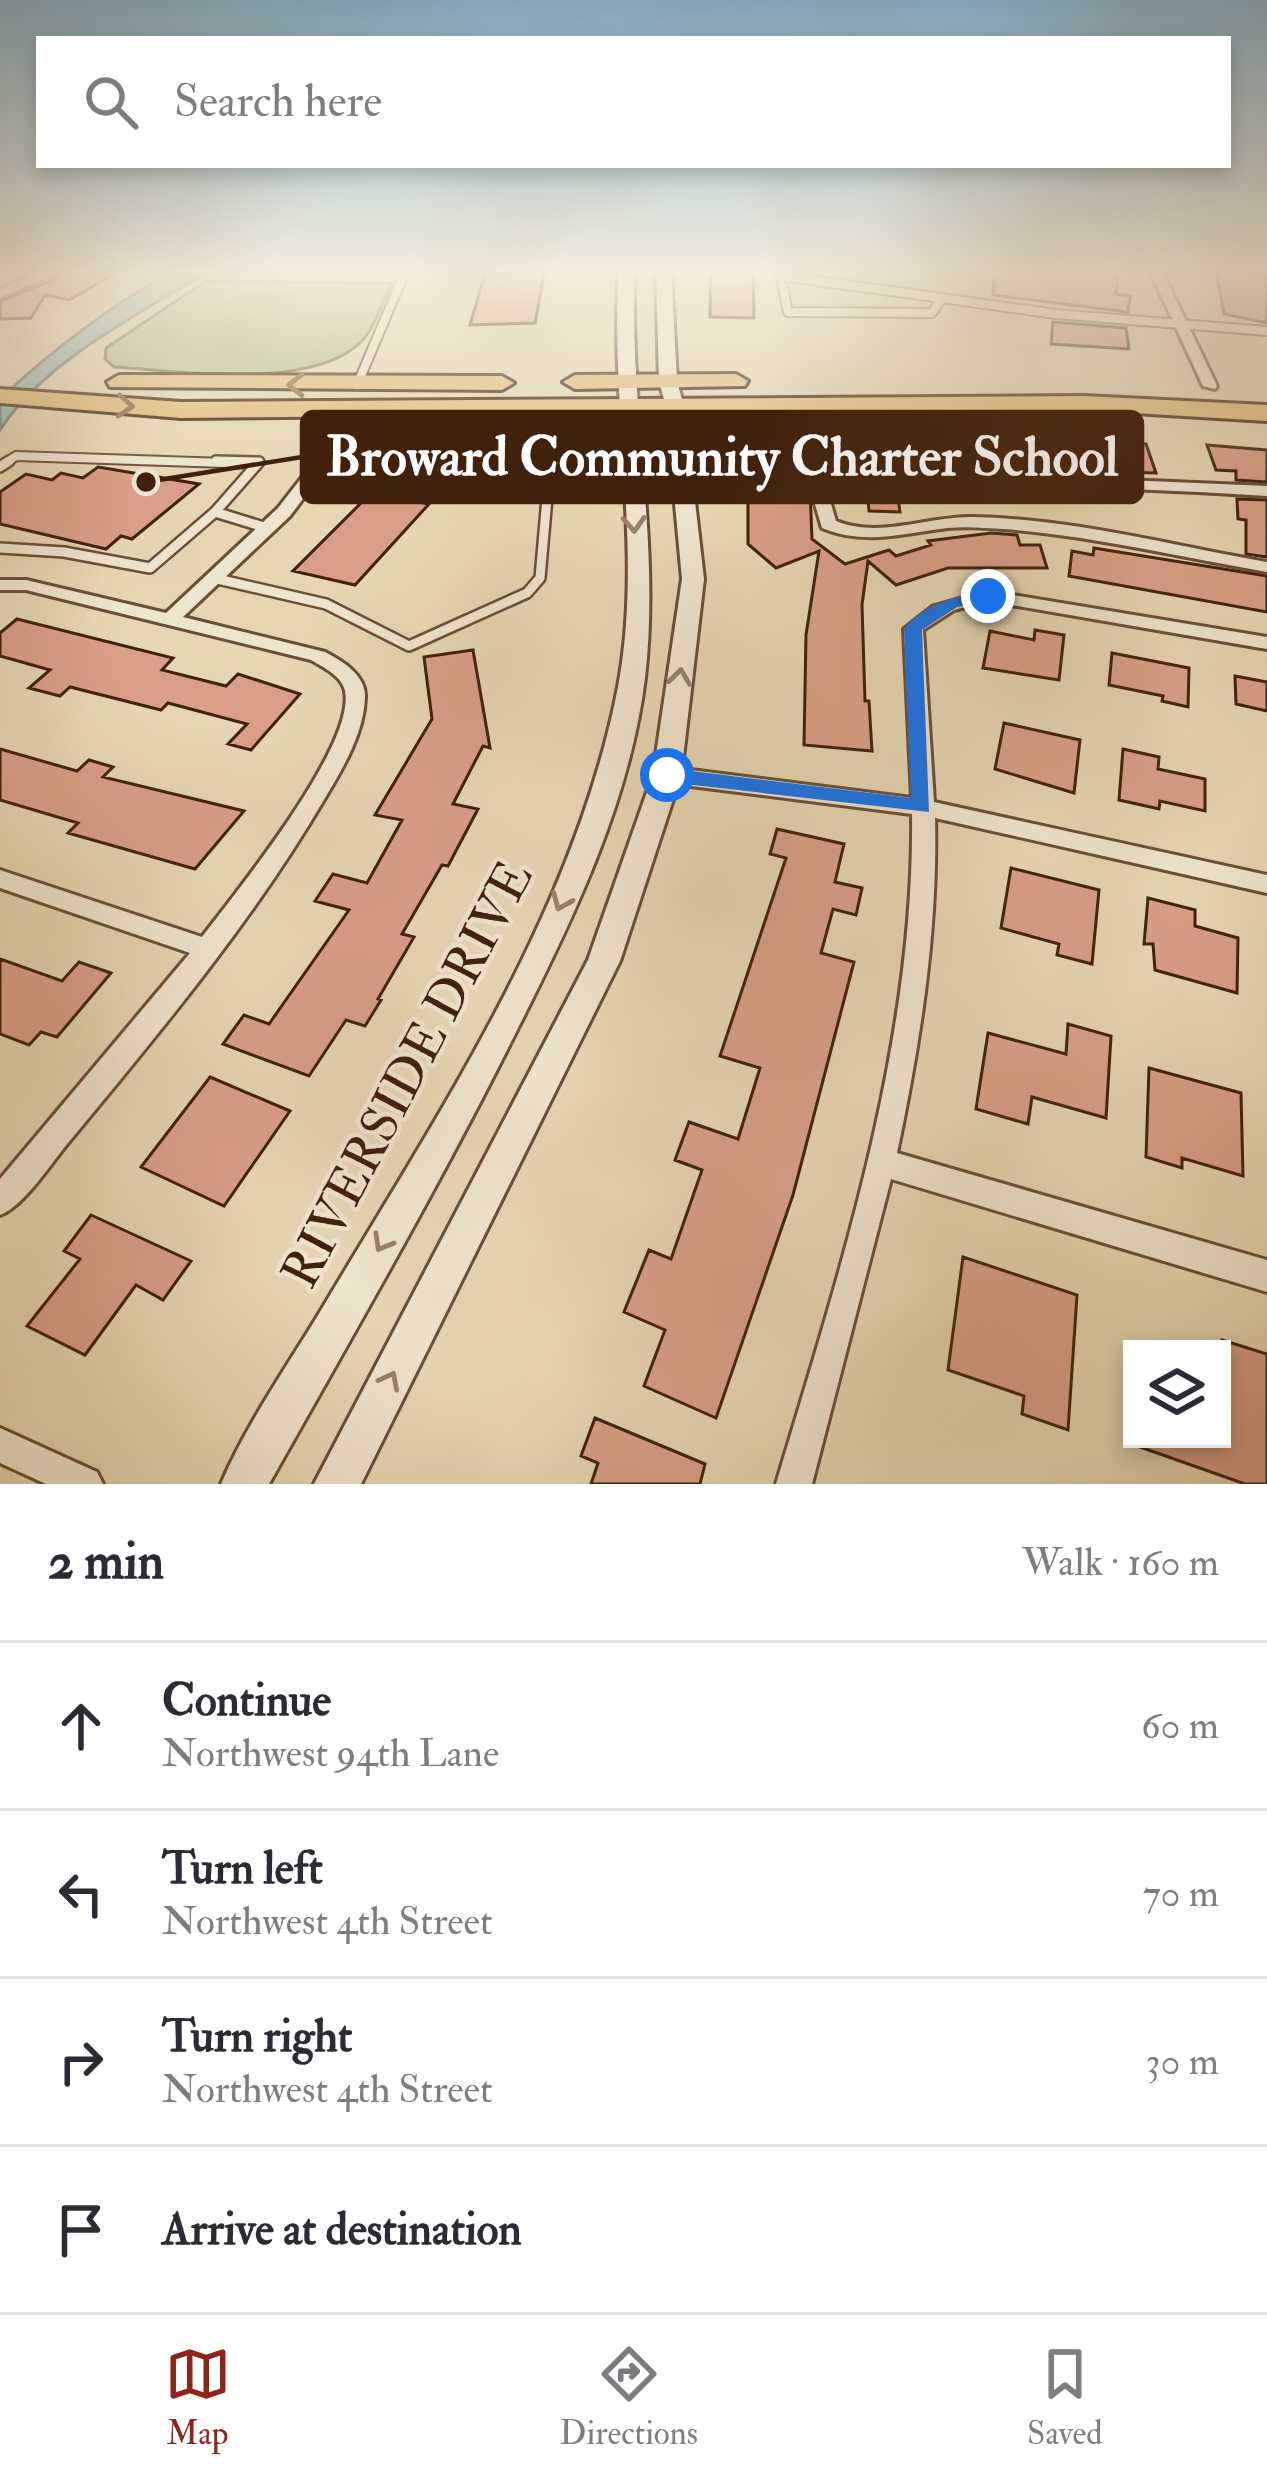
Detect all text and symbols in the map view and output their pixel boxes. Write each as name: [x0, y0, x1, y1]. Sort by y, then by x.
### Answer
search box: [36, 36, 1231, 168]
icon: search: [78, 69, 144, 135]
text: Search here: [174, 74, 382, 130]
one-way arrow: [286, 372, 304, 398]
one-way arrow: [116, 392, 135, 418]
callout: Broward Community Charter School: [302, 412, 1142, 502]
text: Broward Community Charter School: [326, 424, 1118, 492]
one-way arrow: [621, 515, 647, 534]
route end: [961, 569, 1015, 623]
one-way arrow: [666, 667, 692, 687]
route start: [640, 748, 694, 802]
street label: RIVERSIDE DRIVE: [268, 850, 547, 1299]
one-way arrow: [551, 890, 575, 911]
one-way arrow: [374, 1230, 397, 1252]
map controls: [1123, 1340, 1231, 1448]
button: layers: [1123, 1340, 1231, 1448]
one-way arrow: [376, 1371, 400, 1392]
text: 2 min: [48, 1530, 164, 1594]
text: Walk · 160 m: [1022, 1538, 1219, 1587]
text: Continue: [162, 1673, 331, 1729]
icon: ahead: [48, 1693, 114, 1759]
text: 60 m: [1141, 1701, 1219, 1750]
text: Northwest 94th Lane: [162, 1729, 499, 1778]
text: Turn left: [162, 1841, 323, 1897]
icon: left: [48, 1861, 114, 1927]
text: 70 m: [1143, 1869, 1219, 1918]
text: Northwest 4th Street: [162, 1897, 493, 1946]
text: Turn right: [162, 2009, 352, 2065]
icon: right: [48, 2029, 114, 2095]
text: 30 m: [1146, 2037, 1219, 2086]
text: Northwest 4th Street: [162, 2065, 493, 2114]
icon: arrive: [48, 2197, 114, 2263]
text: Arrive at destination: [162, 2202, 522, 2258]
tab: Map: [165, 2341, 231, 2454]
tab: Directions: [560, 2341, 698, 2454]
tab: Saved: [1027, 2341, 1102, 2454]

